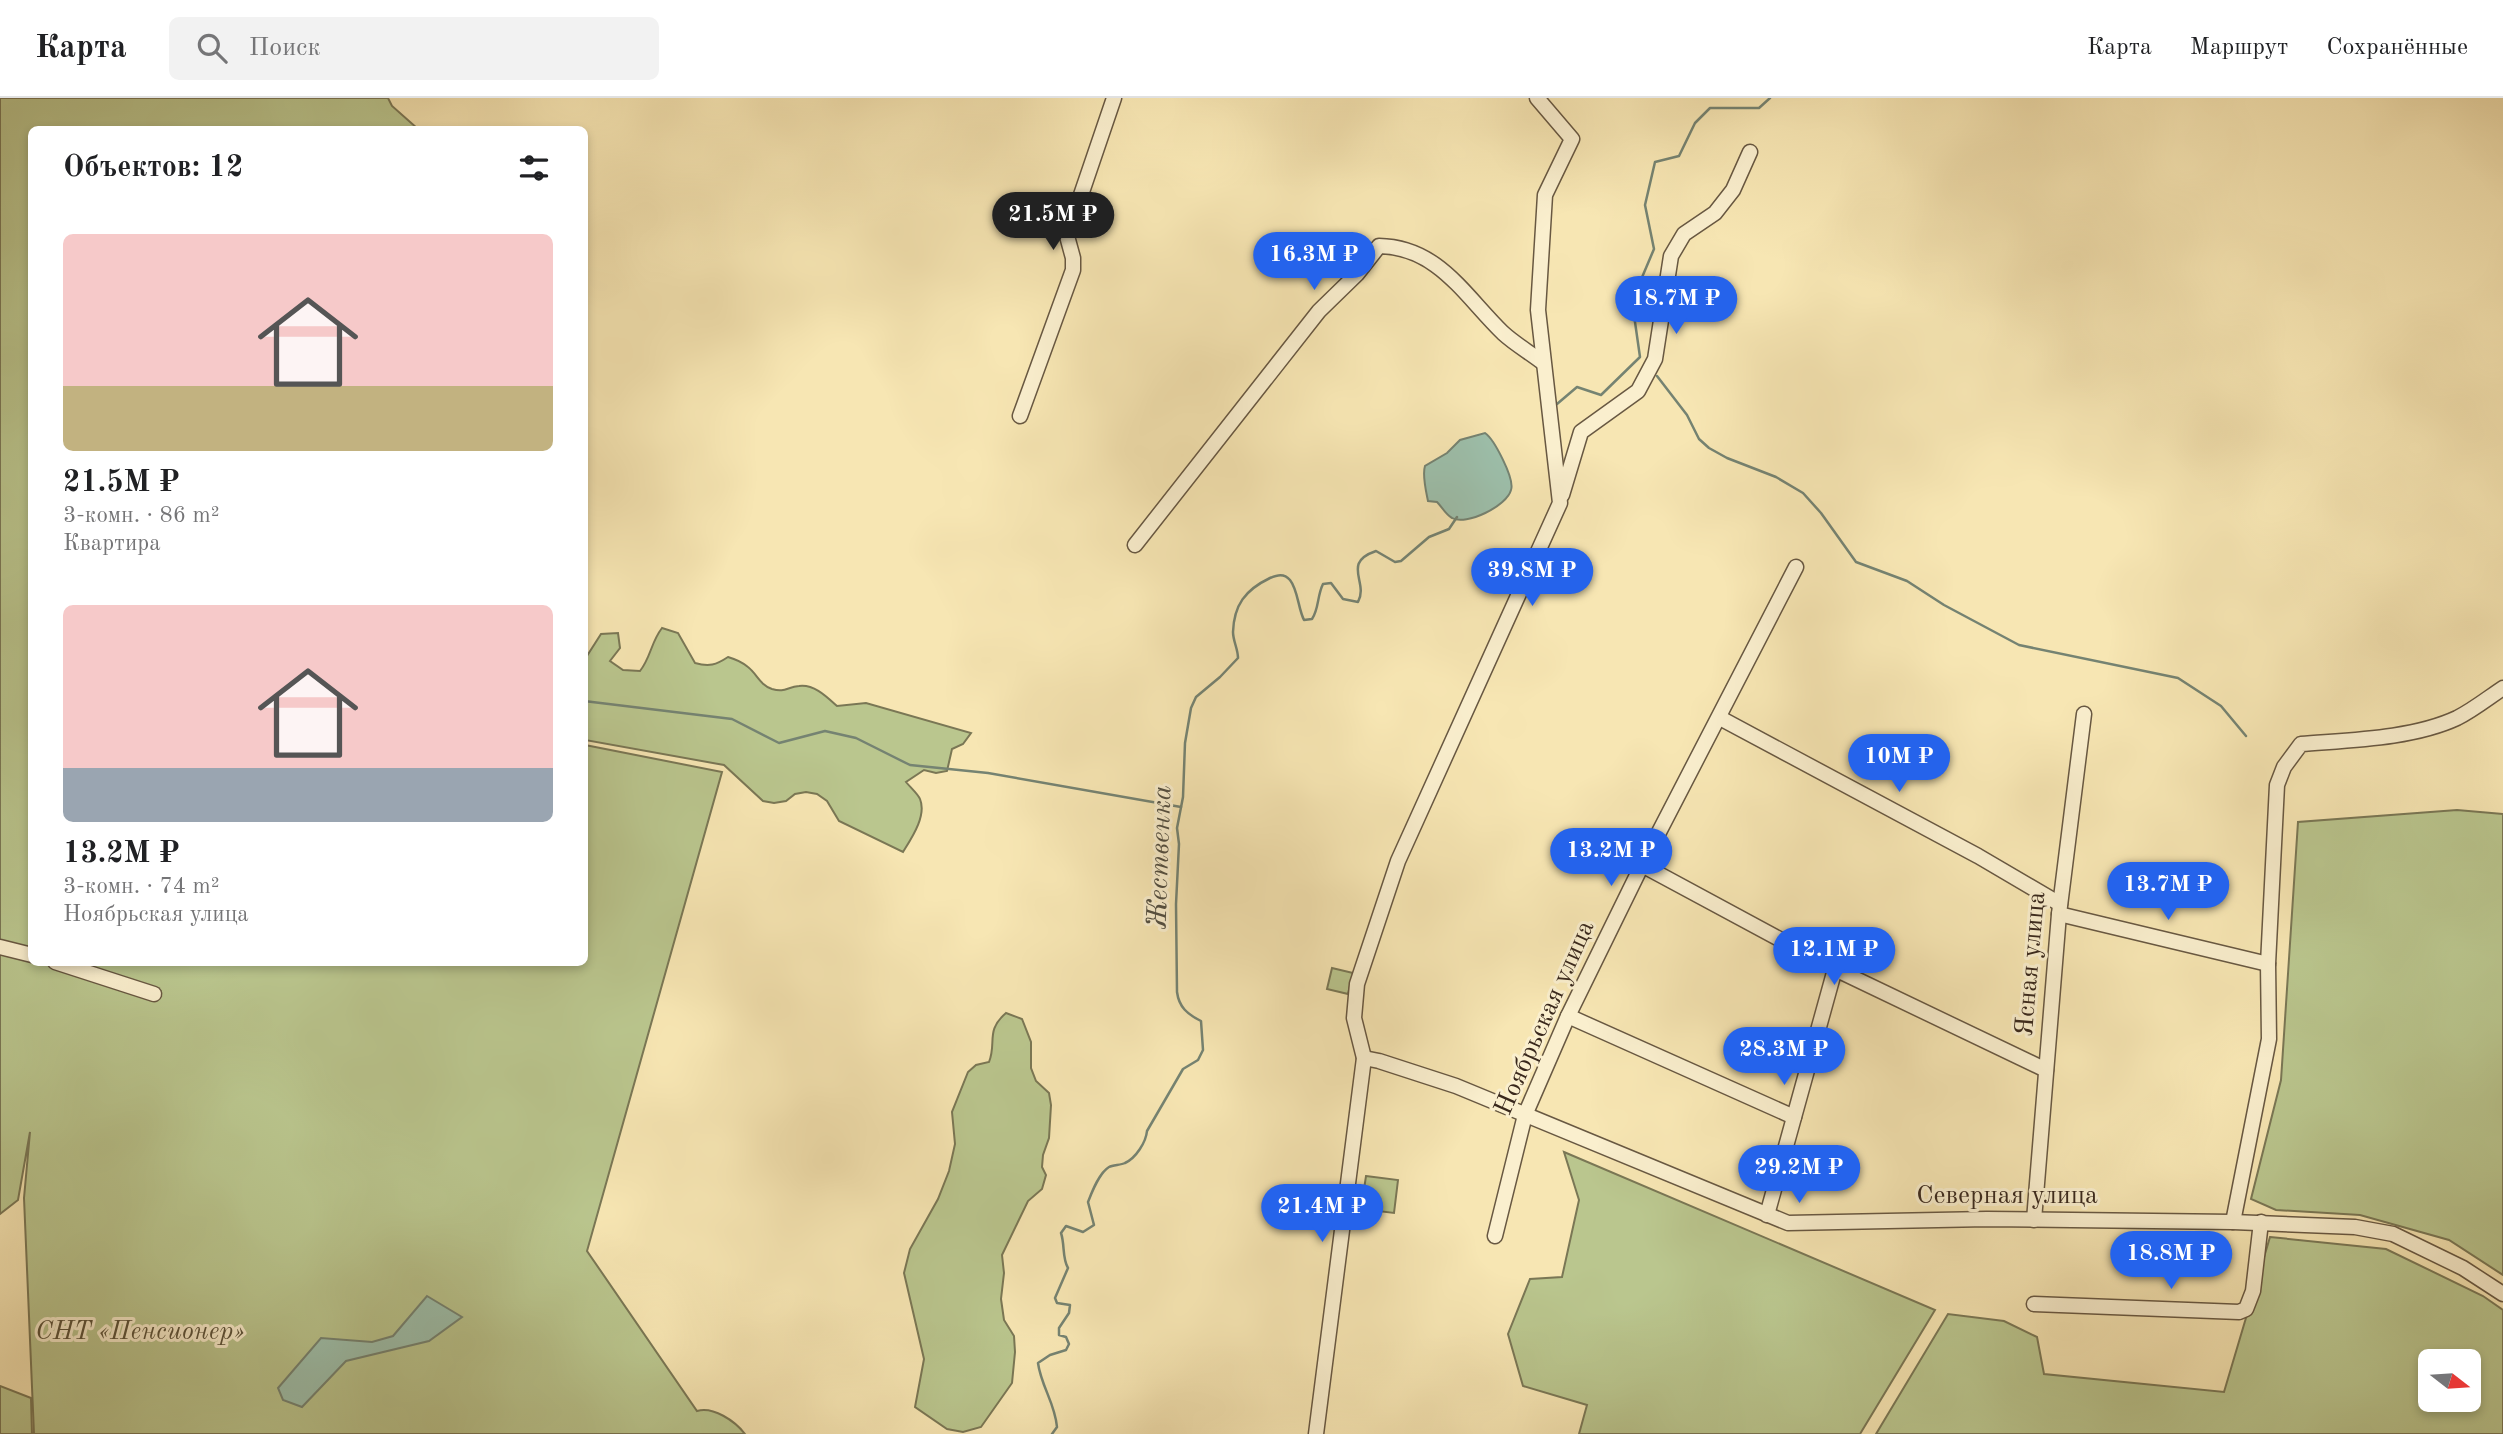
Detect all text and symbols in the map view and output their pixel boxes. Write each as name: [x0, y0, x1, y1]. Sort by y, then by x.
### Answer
search box: [169, 17, 659, 80]
icon: search: [193, 29, 231, 67]
text: Карта: [35, 32, 127, 65]
text: Поиск: [249, 35, 321, 61]
text: Карта: [2087, 36, 2152, 60]
text: Маршрут: [2190, 36, 2288, 60]
text: Сохранённые: [2326, 36, 2468, 60]
icon: filters: [515, 149, 553, 187]
text: Объектов: 12: [63, 153, 243, 183]
pin: 21.5M ₽: [988, 192, 1118, 252]
text: 21.5M ₽: [1008, 203, 1098, 226]
pin: 16.3M ₽: [1249, 232, 1379, 292]
text: 16.3M ₽: [1269, 243, 1359, 266]
pin: 18.7M ₽: [1611, 276, 1741, 336]
icon: home: [245, 279, 371, 405]
text: 18.7M ₽: [1631, 287, 1721, 310]
text: 21.5M ₽: [63, 468, 180, 498]
text: 3-комн. · 86 m²: [63, 504, 220, 527]
text: Квартира: [63, 532, 161, 555]
pin: 39.8M ₽: [1467, 548, 1597, 608]
text: 39.8M ₽: [1487, 559, 1577, 582]
icon: home: [245, 650, 371, 776]
pin: 10M ₽: [1850, 734, 1948, 794]
text: 10M ₽: [1864, 745, 1934, 768]
water label: Жественка: [1145, 785, 1177, 929]
pin: 13.2M ₽: [1546, 828, 1676, 888]
text: 13.2M ₽: [63, 839, 180, 869]
text: 13.2M ₽: [1566, 839, 1656, 862]
pin: 13.7M ₽: [2103, 862, 2233, 922]
text: 13.7M ₽: [2123, 873, 2213, 896]
text: 3-комн. · 74 m²: [63, 875, 220, 898]
street label: Ясная улица: [2012, 890, 2050, 1037]
text: Ноябрьская улица: [63, 903, 249, 926]
street label: Ноябрьская улица: [1490, 917, 1600, 1119]
pin: 12.1M ₽: [1769, 928, 1899, 987]
text: 12.1M ₽: [1789, 938, 1879, 961]
pin: 28.3M ₽: [1719, 1028, 1849, 1087]
text: 28.3M ₽: [1739, 1038, 1829, 1061]
pin: 29.2M ₽: [1734, 1146, 1864, 1205]
text: 29.2M ₽: [1754, 1156, 1844, 1179]
street label: Северная улица: [1916, 1183, 2098, 1209]
pin: 21.4M ₽: [1257, 1184, 1387, 1244]
text: 21.4M ₽: [1277, 1195, 1367, 1218]
pin: 18.8M ₽: [2106, 1232, 2236, 1291]
text: 18.8M ₽: [2126, 1242, 2216, 1265]
park label: СНТ «Пенсионер»: [35, 1319, 245, 1345]
north arrow: [2418, 1349, 2482, 1412]
map controls: [2418, 1349, 2481, 1412]

